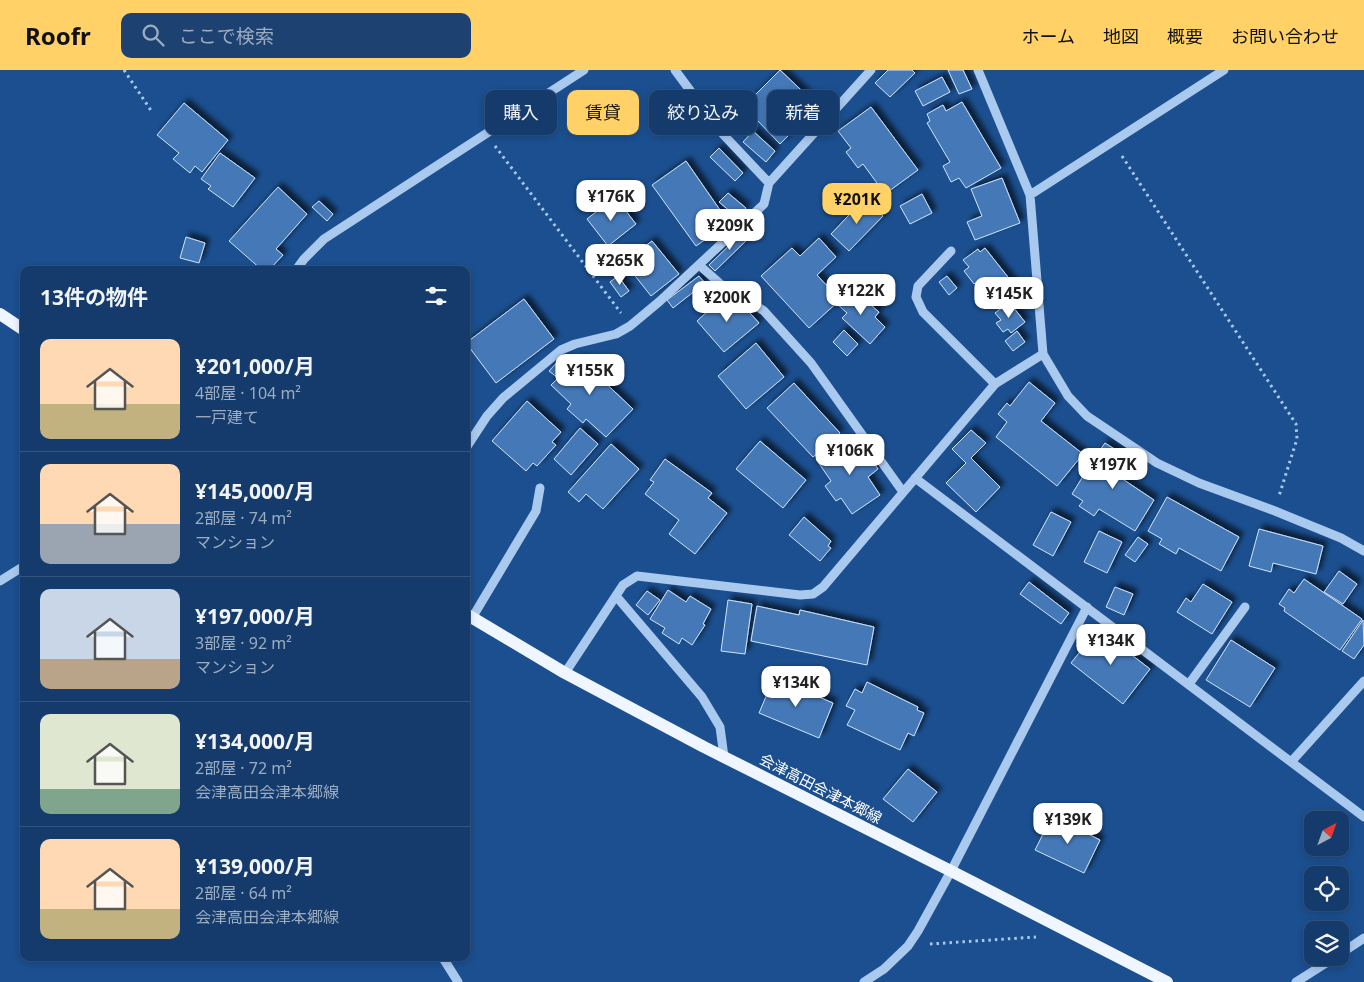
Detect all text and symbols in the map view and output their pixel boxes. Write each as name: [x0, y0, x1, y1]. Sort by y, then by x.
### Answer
search box: [121, 13, 471, 58]
text: Roofr: [25, 19, 91, 52]
icon: search: [139, 21, 167, 49]
text: ここで検索: [179, 23, 274, 49]
text: ホーム: [1022, 24, 1075, 48]
text: 地図: [1103, 24, 1139, 48]
text: 概要: [1167, 24, 1203, 48]
text: お問い合わせ: [1231, 24, 1339, 48]
chip: 購入: [485, 90, 557, 135]
chip: 賃貸: [567, 90, 639, 135]
chip: 絞り込み: [649, 90, 757, 135]
chip: 新着: [767, 90, 839, 135]
pin: ¥176K: [576, 180, 646, 222]
pin: ¥201K: [822, 182, 892, 225]
text: ¥176K: [587, 185, 635, 207]
text: ¥201K: [833, 188, 881, 210]
pin: ¥209K: [695, 208, 765, 251]
text: ¥209K: [706, 214, 754, 236]
pin: ¥265K: [585, 244, 655, 286]
text: ¥265K: [596, 249, 644, 271]
pin: ¥122K: [826, 274, 896, 316]
pin: ¥145K: [974, 276, 1044, 319]
text: ¥122K: [837, 279, 885, 301]
pin: ¥200K: [692, 280, 762, 323]
icon: filters: [422, 282, 450, 310]
text: ¥145K: [985, 282, 1033, 304]
text: 13件の物件: [40, 283, 148, 311]
text: ¥200K: [703, 286, 751, 308]
text: ¥201,000/月: [195, 352, 315, 380]
pin: ¥155K: [555, 354, 625, 396]
icon: home: [80, 359, 140, 419]
text: ¥155K: [566, 359, 614, 381]
text: 4部屋 · 104 m²: [195, 382, 301, 404]
text: 一戸建て: [195, 406, 259, 428]
pin: ¥106K: [815, 434, 885, 476]
text: ¥106K: [826, 439, 874, 461]
pin: ¥197K: [1078, 448, 1148, 490]
text: ¥197K: [1089, 453, 1137, 475]
text: ¥145,000/月: [195, 477, 315, 505]
icon: home: [80, 484, 140, 544]
text: 2部屋 · 74 m²: [195, 507, 292, 529]
text: マンション: [195, 531, 275, 553]
text: ¥197,000/月: [195, 602, 315, 630]
icon: home: [80, 609, 140, 669]
pin: ¥134K: [1076, 624, 1146, 666]
text: ¥134K: [1087, 629, 1135, 651]
text: 3部屋 · 92 m²: [195, 632, 292, 654]
text: マンション: [195, 656, 275, 678]
pin: ¥134K: [761, 666, 831, 708]
text: ¥134K: [772, 671, 820, 693]
text: ¥134,000/月: [195, 727, 315, 755]
icon: home: [80, 734, 140, 794]
street label: 会津高田会津本郷線: [756, 748, 886, 828]
text: 2部屋 · 72 m²: [195, 757, 292, 779]
text: 会津高田会津本郷線: [195, 781, 339, 803]
pin: ¥139K: [1033, 802, 1103, 845]
text: ¥139K: [1044, 808, 1092, 830]
north arrow: [1304, 811, 1349, 856]
map controls: [1304, 811, 1349, 966]
text: ¥139,000/月: [195, 852, 315, 880]
icon: home: [80, 859, 140, 919]
button: locate: [1304, 866, 1349, 911]
text: 2部屋 · 64 m²: [195, 882, 292, 904]
text: 会津高田会津本郷線: [195, 906, 339, 928]
button: layers: [1304, 921, 1349, 966]

